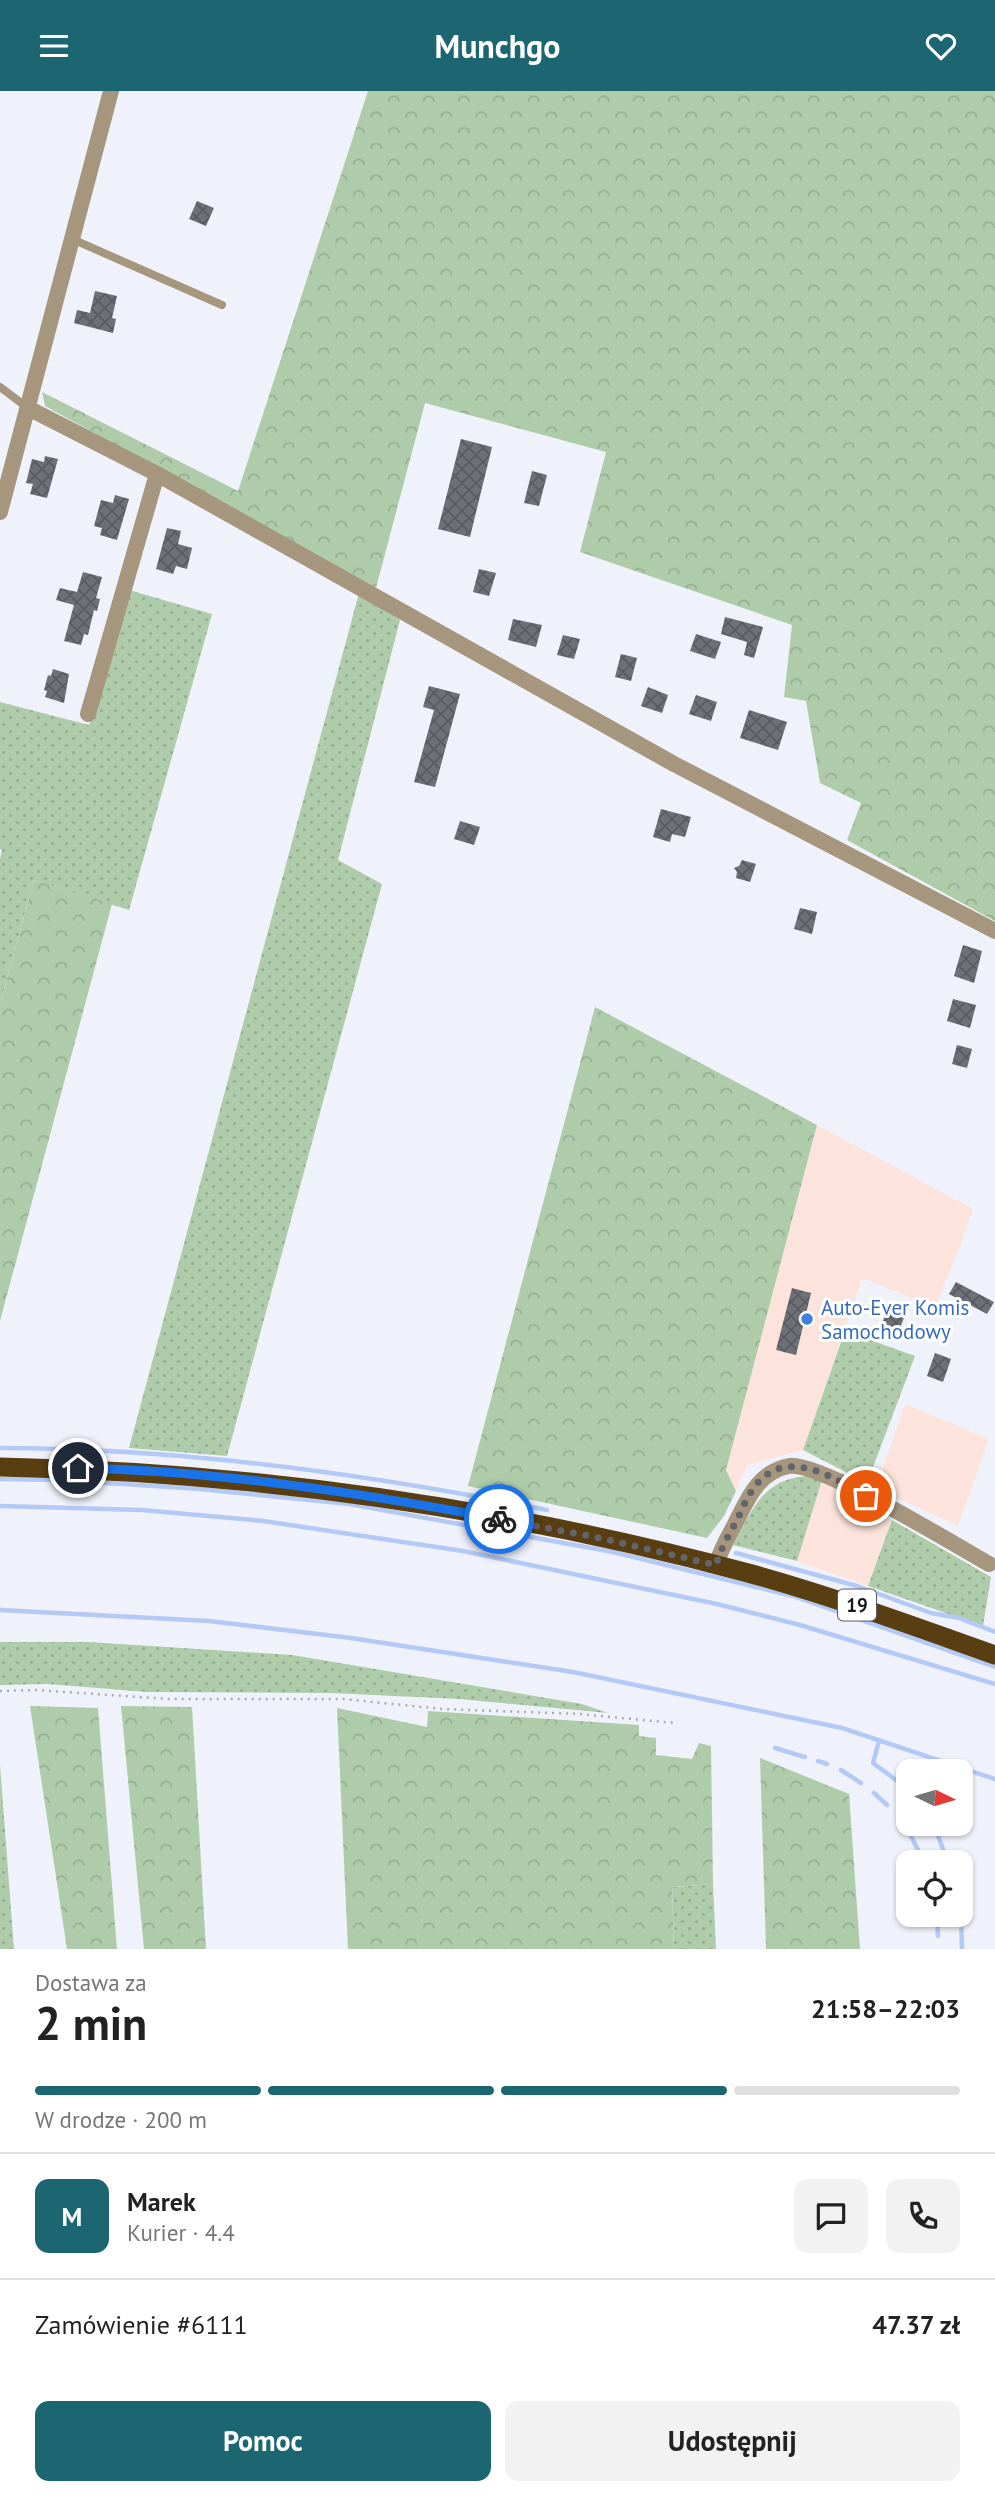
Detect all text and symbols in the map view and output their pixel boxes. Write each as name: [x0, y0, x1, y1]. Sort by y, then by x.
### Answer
text: Munchgo: [435, 25, 560, 67]
icon: menu: [35, 27, 73, 65]
icon: heart: [922, 27, 960, 65]
place label: Auto-Ever Komis Samochodowy: [821, 1294, 969, 1345]
marker: Auto-Ever Komis Samochodowy: [799, 1311, 815, 1327]
pin: [48, 1438, 108, 1498]
icon: home: [59, 1449, 97, 1487]
pin: [836, 1466, 896, 1526]
icon: bag: [847, 1477, 885, 1515]
courier: [464, 1484, 534, 1554]
icon: bike: [480, 1500, 518, 1538]
road number: 19: [838, 1589, 876, 1621]
north arrow: [896, 1759, 973, 1836]
map controls: [896, 1759, 973, 1927]
button: locate: [896, 1850, 973, 1927]
text: Dostawa za: [35, 1968, 147, 1997]
text: 21:58–22:03: [811, 1992, 960, 2025]
text: 2 min: [35, 1993, 147, 2053]
text: W drodze · 200 m: [35, 2105, 207, 2134]
button: chat: [794, 2179, 868, 2253]
button: phone: [886, 2179, 960, 2253]
text: Marek: [127, 2185, 196, 2218]
text: M: [62, 2200, 82, 2233]
text: Kurier · 4.4: [127, 2218, 235, 2247]
text: Zamówienie #6111: [35, 2308, 248, 2341]
text: 47.37 zł: [872, 2308, 960, 2341]
button: Pomoc: [35, 2401, 491, 2481]
button: Udostępnij: [505, 2401, 960, 2481]

